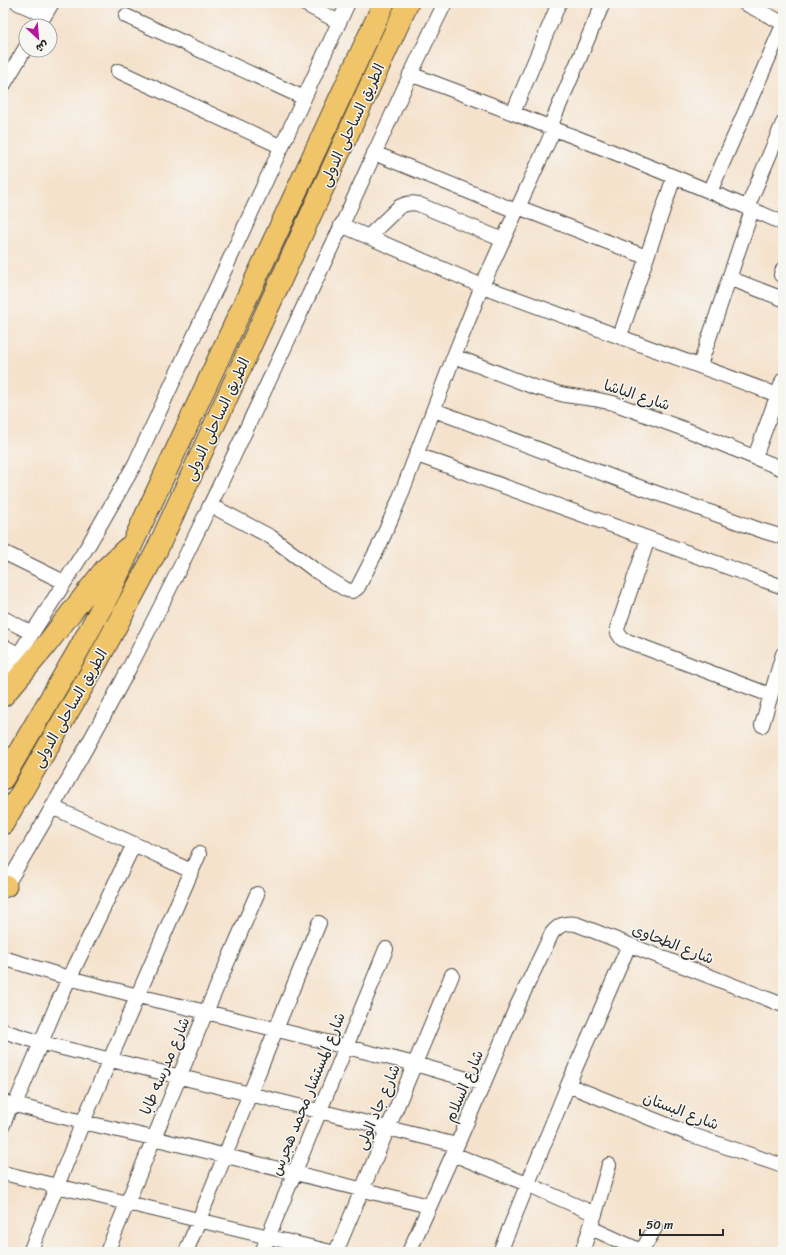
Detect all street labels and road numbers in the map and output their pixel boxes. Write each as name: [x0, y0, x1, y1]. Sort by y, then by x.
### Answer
street label: الطريق الساحلى الدولى: [312, 59, 392, 191]
street label: الطريق الساحلى الدولى: [177, 353, 257, 485]
street label: شارع الباشا: [600, 372, 674, 418]
street label: الطريق الساحلى الدولى: [25, 644, 115, 772]
street label: شارع الطحاوى: [628, 916, 718, 972]
street label: شارع المستشار محمد هجرس: [263, 1008, 353, 1180]
street label: شارع مدرسه طابا: [133, 1013, 197, 1119]
street label: شارع السلام: [437, 1046, 491, 1126]
street label: شارع جاد الولى: [348, 1060, 408, 1154]
street label: شارع البستان: [639, 1085, 723, 1137]

